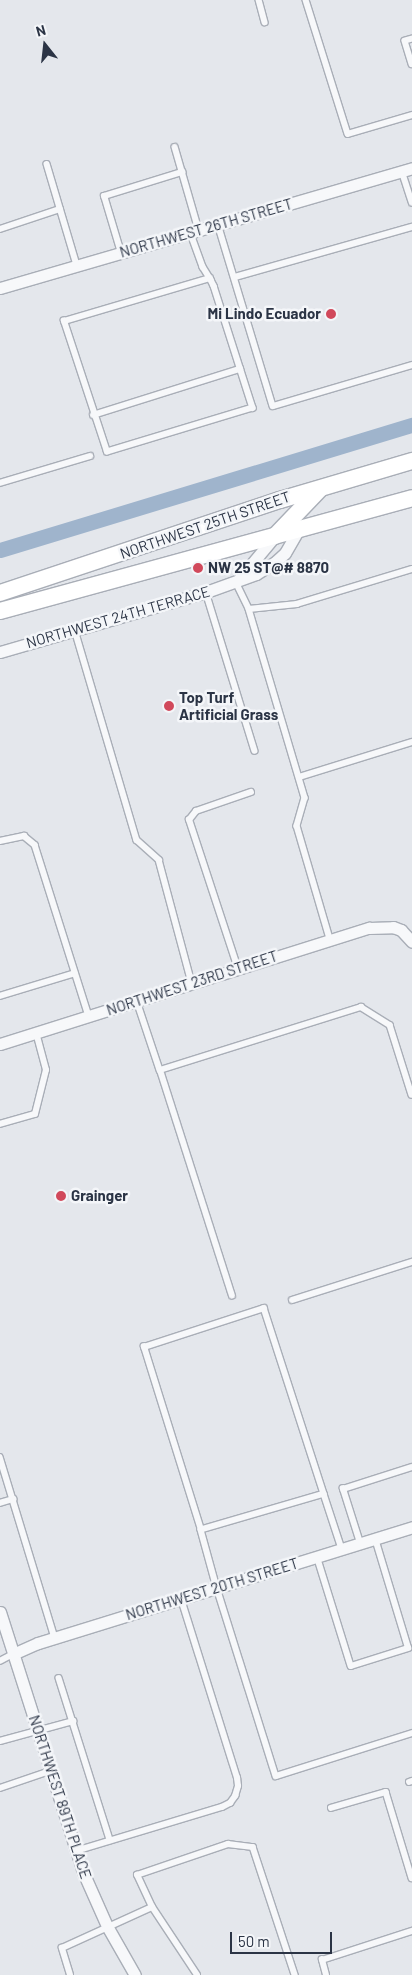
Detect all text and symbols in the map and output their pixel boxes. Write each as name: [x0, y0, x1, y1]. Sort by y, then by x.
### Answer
north arrow: [20, 20, 70, 70]
text: N: [34, 21, 48, 40]
street label: NORTHWEST 26TH STREET: [118, 195, 294, 261]
place label: Mi Lindo Ecuador: [208, 305, 321, 323]
marker: Mi Lindo Ecuador: [325, 308, 337, 320]
street label: NORTHWEST 25TH STREET: [117, 487, 293, 563]
place label: NW 25 ST@# 8870: [208, 559, 329, 577]
marker: NW 25 ST@# 8870: [192, 562, 204, 574]
street label: NORTHWEST 24TH TERRACE: [24, 582, 212, 652]
place label: Top Turf Artificial Grass: [179, 688, 278, 723]
marker: Top Turf Artificial Grass: [163, 700, 175, 712]
street label: NORTHWEST 23RD STREET: [104, 947, 280, 1019]
place label: Grainger: [71, 1187, 128, 1205]
marker: Grainger: [55, 1190, 67, 1202]
street label: NORTHWEST 20TH STREET: [123, 1554, 301, 1624]
street label: NORTHWEST 89TH PLACE: [25, 1713, 95, 1881]
scale bar: [232, 1922, 334, 1954]
text: 50 m: [238, 1932, 270, 1950]

